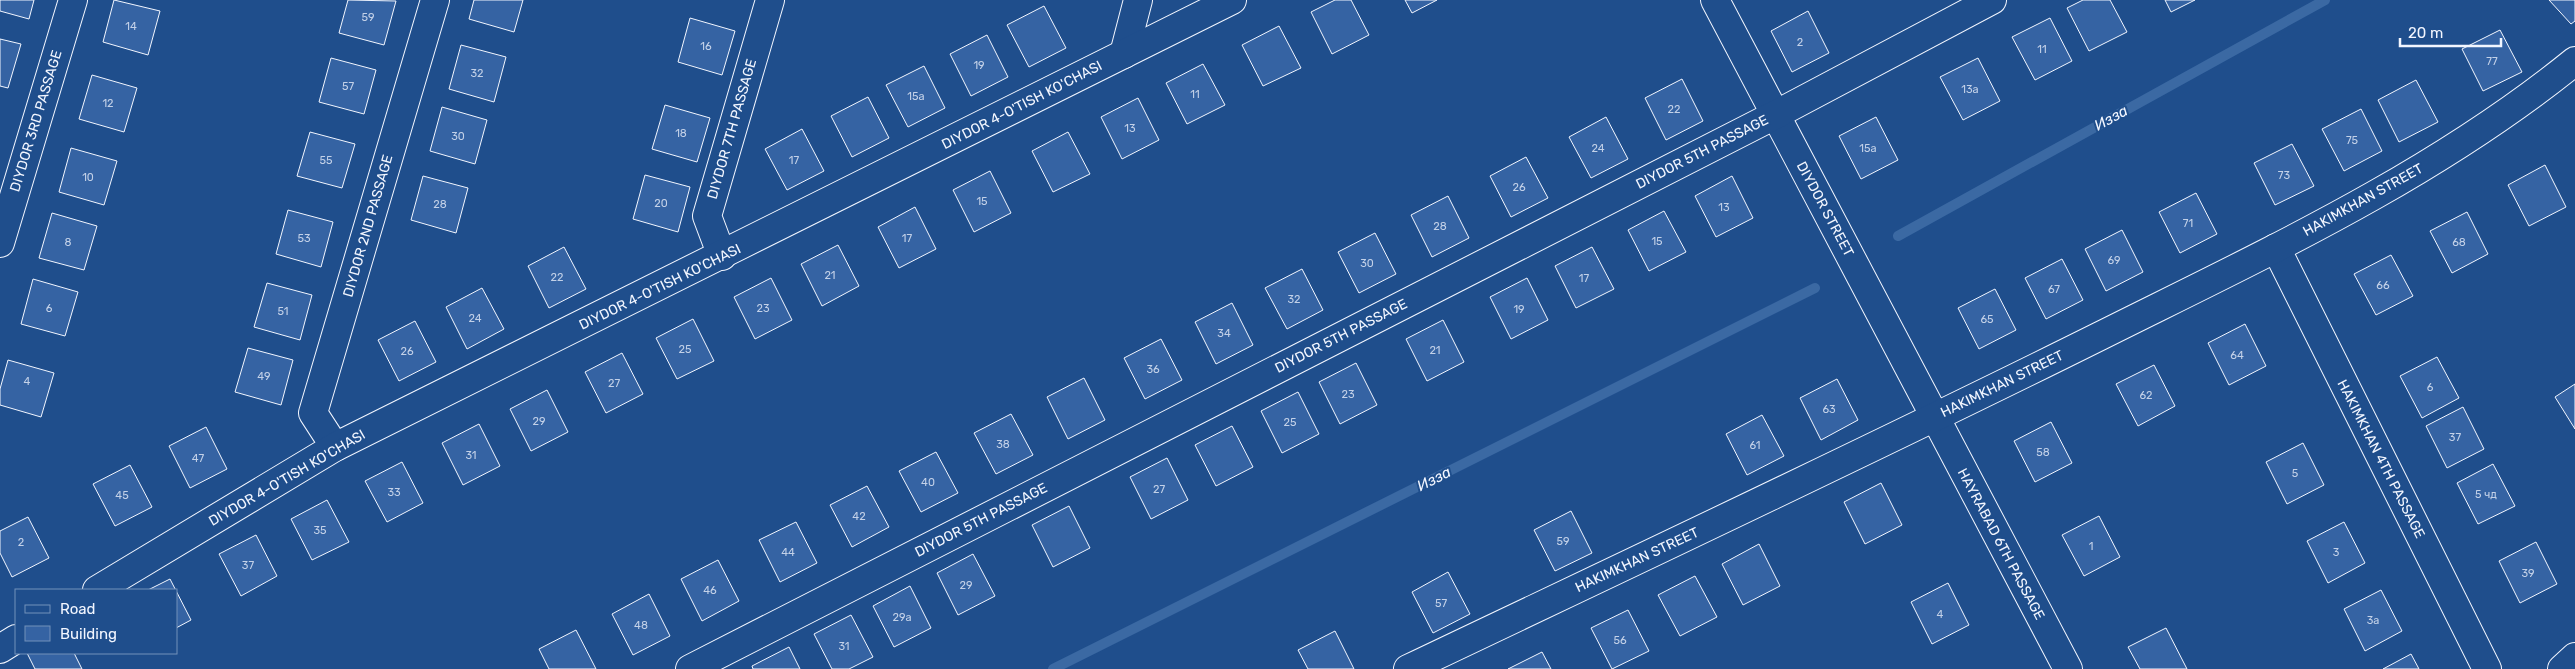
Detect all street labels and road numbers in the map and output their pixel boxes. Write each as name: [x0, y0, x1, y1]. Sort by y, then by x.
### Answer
street label: DIYDOR 3RD PASSAGE: [6, 48, 66, 194]
street label: DIYDOR 7TH PASSAGE: [704, 57, 760, 201]
street label: DIYDOR 4-O'TISH KO'CHASI: [939, 57, 1105, 153]
street label: DIYDOR 5TH PASSAGE: [1633, 111, 1771, 193]
street label: DIYDOR 2ND PASSAGE: [340, 153, 396, 299]
street label: DIYDOR STREET: [1793, 159, 1857, 259]
street label: HAKIMKHАN STREET: [2300, 160, 2426, 240]
street label: DIYDOR 4-O'TISH KO'CHASI: [576, 240, 744, 334]
street label: DIYDOR 5TH PASSAGE: [1272, 295, 1410, 377]
street label: HAKIMKHАN STREET: [1938, 347, 2066, 421]
street label: HAKIMKHАN 4TH PASSAGE: [2334, 377, 2428, 541]
street label: DIYDOR 4-O'TISH KO'CHASI: [206, 426, 368, 530]
street label: HAYRABAD 6TH PASSAGE: [1954, 465, 2048, 623]
street label: DIYDOR 5TH PASSAGE: [912, 479, 1050, 561]
street label: HAKIMKHАN STREET: [1572, 524, 1702, 596]

